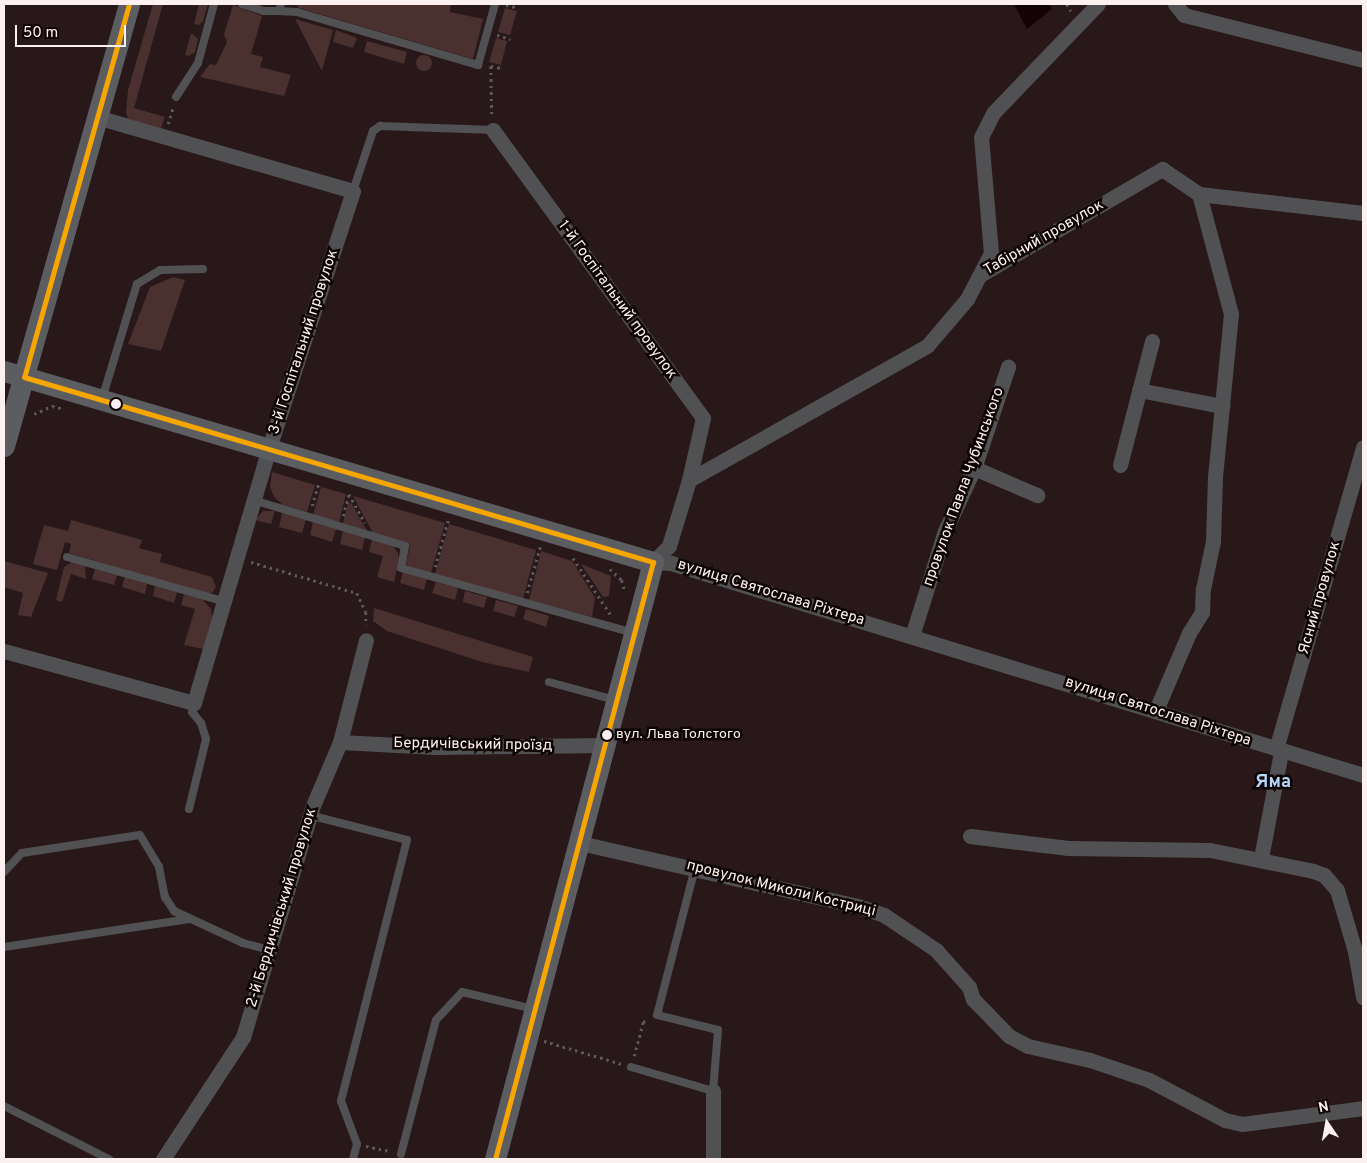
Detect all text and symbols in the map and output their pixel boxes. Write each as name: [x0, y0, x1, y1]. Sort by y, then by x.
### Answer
scale bar: [18, 15, 129, 47]
text: 50 m: [23, 24, 58, 43]
street label: Табірний провулок: [981, 196, 1107, 280]
street label: 1-й Госпітальний провулок: [554, 218, 680, 382]
street label: 3-й Госпітальний провулок: [266, 247, 342, 437]
street label: провулок Павла Чубинського: [920, 385, 1008, 589]
unlabelled marker: [111, 399, 121, 409]
street label: Ясний провулок: [1295, 539, 1345, 657]
street label: вулиця Святослава Ріхтера: [675, 556, 867, 630]
street label: вулиця Святослава Ріхтера: [1063, 673, 1253, 751]
place label: вул. Льва Толстого: [616, 727, 741, 743]
marker: вул. Льва Толстого: [602, 730, 612, 740]
street label: Бердичівський проїзд: [393, 735, 553, 755]
district label: Яма: [1255, 772, 1291, 794]
street label: 2-й Бердичівський провулок: [243, 806, 321, 1010]
street label: провулок Миколи Костриці: [685, 857, 877, 921]
north arrow: [1302, 1098, 1352, 1148]
text: N: [1317, 1098, 1330, 1117]

